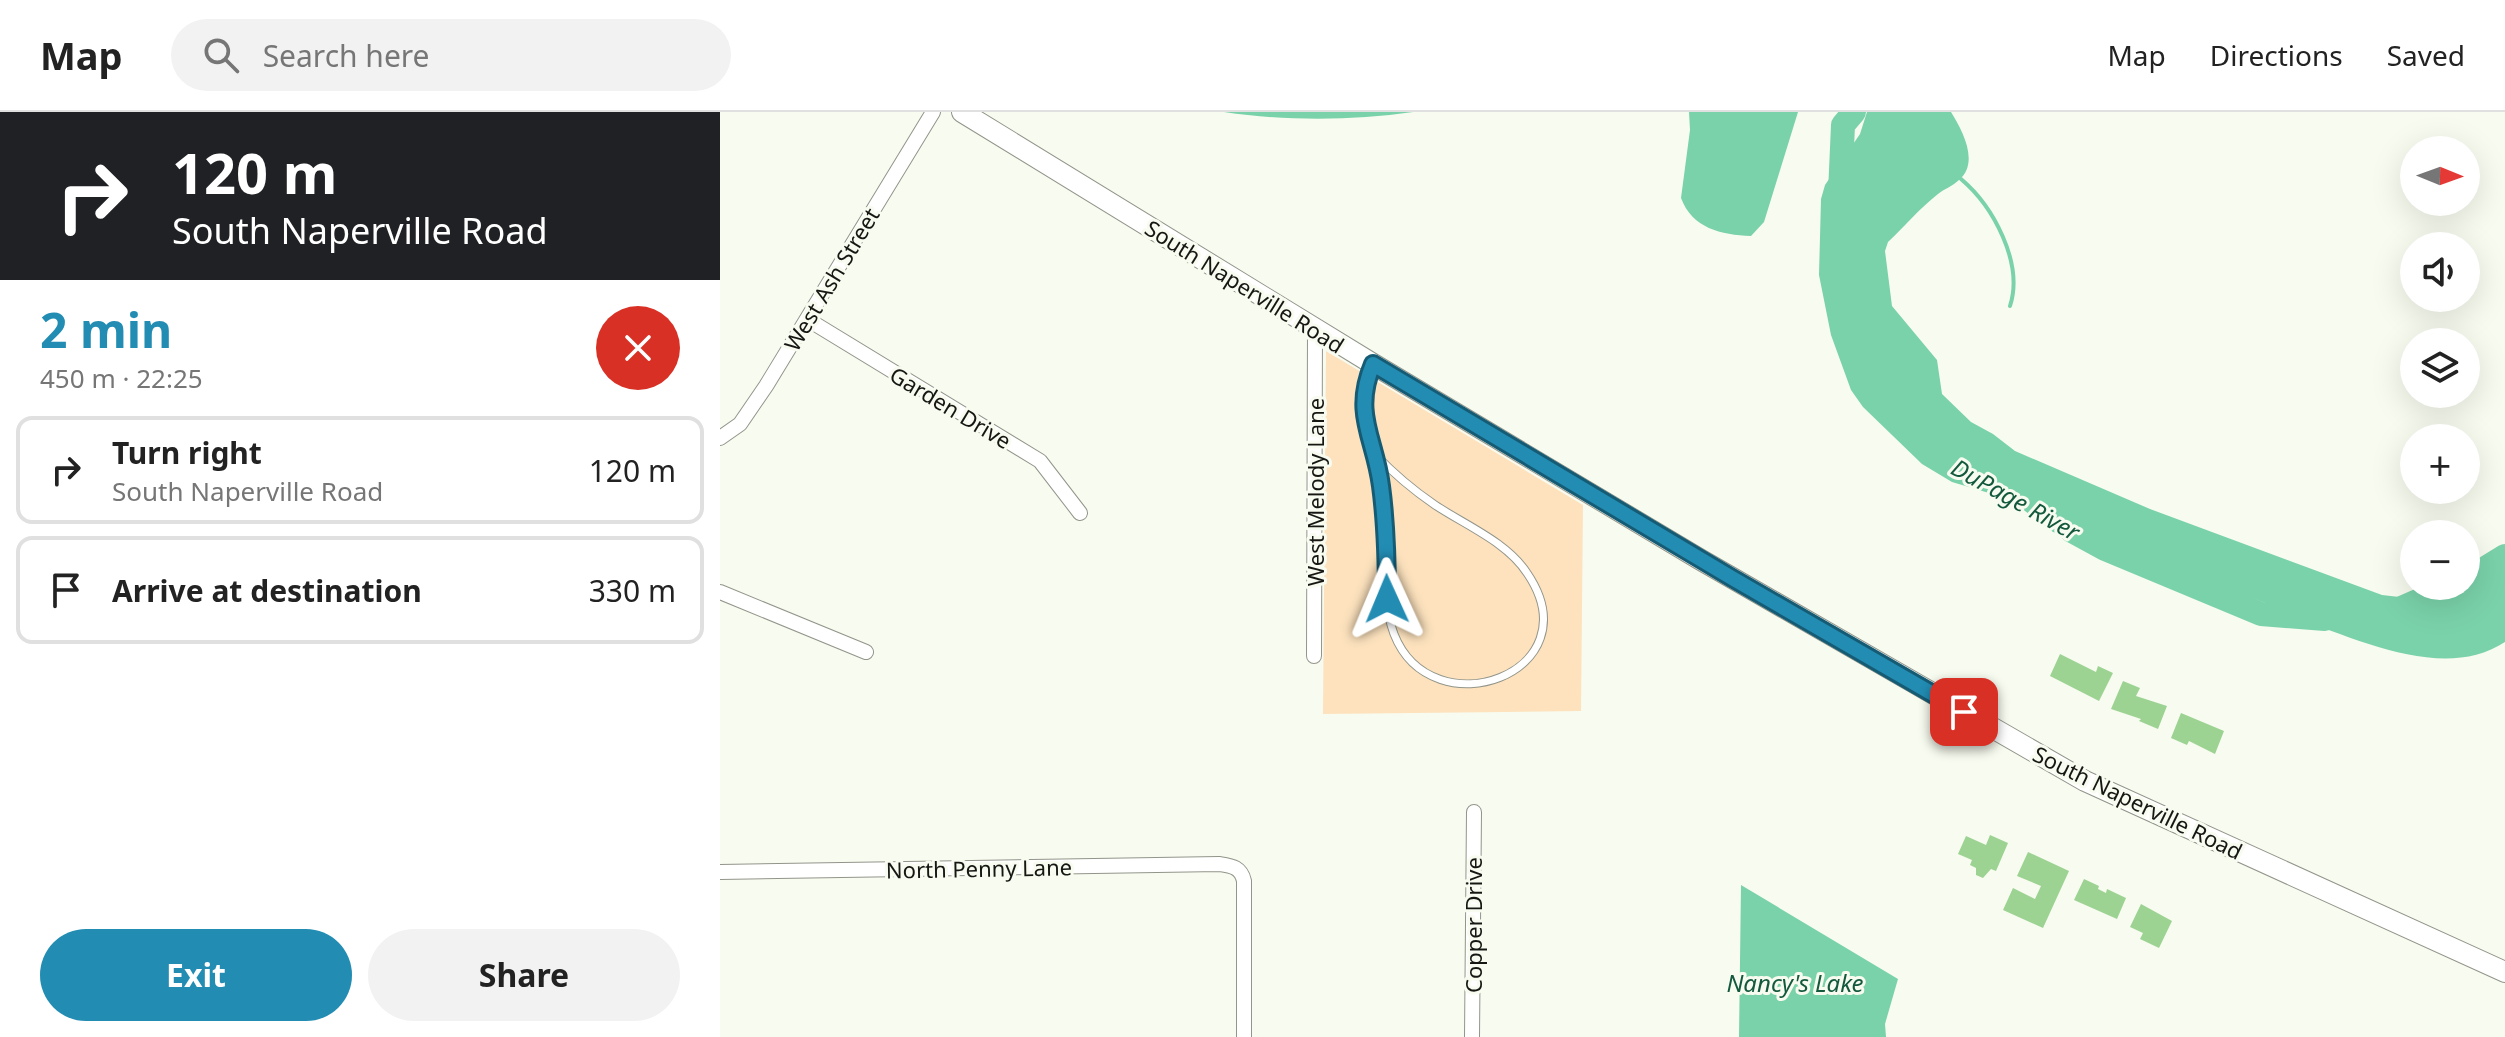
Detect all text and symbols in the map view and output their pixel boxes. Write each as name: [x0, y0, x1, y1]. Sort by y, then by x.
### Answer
search box: [171, 19, 731, 91]
text: Map: [40, 29, 123, 81]
icon: search: [199, 33, 243, 77]
text: Search here: [263, 35, 430, 76]
text: Map: [2107, 36, 2166, 74]
text: Directions: [2210, 36, 2343, 74]
text: Saved: [2387, 36, 2465, 74]
text: 120 m: [172, 134, 337, 210]
north arrow: [2400, 136, 2480, 216]
map controls: [2400, 136, 2480, 600]
icon: right: [40, 144, 144, 248]
street label: West Ash Street: [776, 202, 886, 356]
text: South Naperville Road: [172, 206, 548, 255]
street label: South Naperville Road: [1140, 212, 1350, 360]
button: sound: [2400, 232, 2480, 312]
text: 2 min: [40, 297, 172, 362]
button: close: [596, 306, 680, 390]
button: layers: [2400, 328, 2480, 408]
street label: Garden Drive: [885, 359, 1017, 455]
text: 450 m · 22:25: [40, 360, 203, 396]
street label: West Melody Lane: [1300, 398, 1330, 586]
button: +: [2400, 424, 2480, 504]
text: Turn right: [112, 432, 262, 473]
icon: right: [44, 448, 88, 492]
text: 120 m: [589, 450, 676, 491]
water label: DuPage River: [1946, 450, 2087, 549]
text: South Naperville Road: [112, 473, 383, 509]
button: −: [2400, 520, 2480, 600]
position arrow: [1345, 557, 1429, 641]
icon: arrive: [44, 568, 88, 612]
text: Arrive at destination: [112, 570, 422, 611]
text: 330 m: [589, 570, 676, 611]
pin: [1930, 678, 1998, 746]
icon: arrive: [1942, 690, 1986, 734]
street label: South Naperville Road: [2028, 738, 2248, 866]
street label: North Penny Lane: [886, 851, 1072, 885]
street label: Copper Drive: [1458, 857, 1488, 993]
button: Exit: [40, 929, 352, 1021]
button: Share: [368, 929, 680, 1021]
water label: Nancy's Lake: [1726, 966, 1864, 999]

